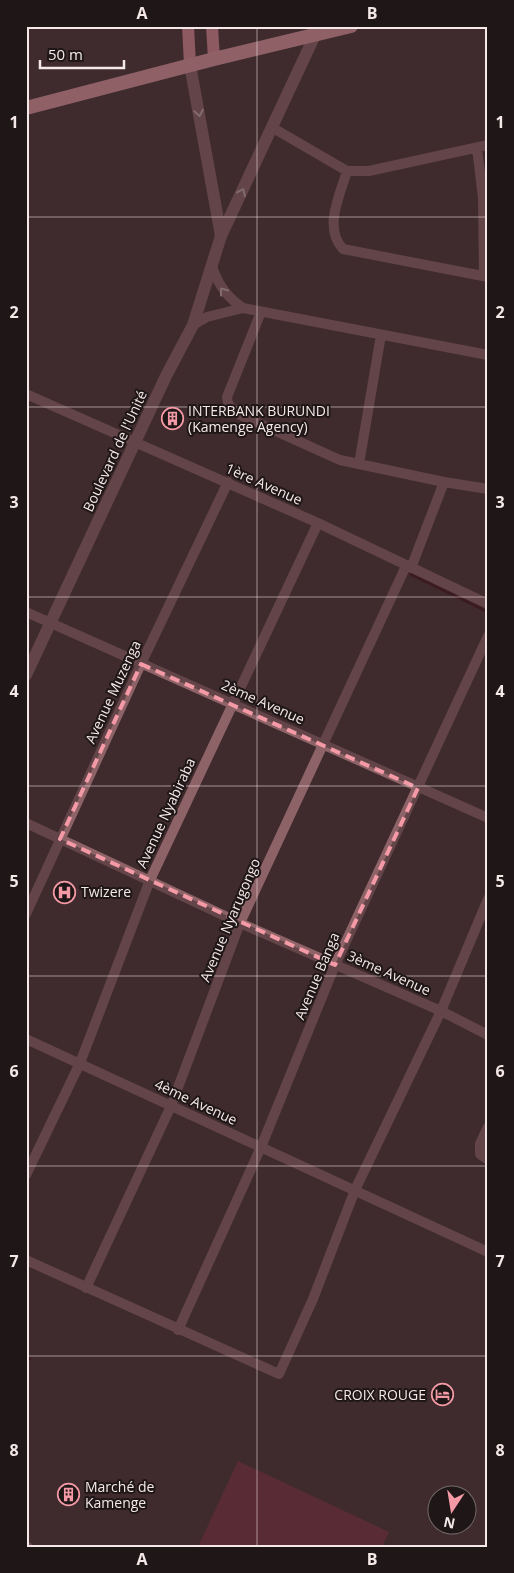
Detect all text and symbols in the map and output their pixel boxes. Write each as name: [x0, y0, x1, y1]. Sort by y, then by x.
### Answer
text: A: [136, 2, 148, 24]
text: B: [367, 2, 377, 24]
scale bar: [40, 38, 124, 70]
text: 50 m: [48, 44, 83, 64]
one-way arrow: [193, 109, 204, 118]
text: 1: [9, 111, 19, 133]
text: 1: [495, 111, 505, 133]
one-way arrow: [236, 188, 246, 197]
one-way arrow: [221, 288, 229, 297]
text: 2: [9, 301, 19, 323]
text: 2: [495, 301, 505, 323]
street label: Boulevard de l'Unité: [78, 387, 151, 515]
place label: INTERBANK BURUNDI (Kamenge Agency): [188, 401, 330, 436]
building icon: INTERBANK BURUNDI (Kamenge Agency): [160, 407, 184, 431]
street label: 1ère Avenue: [223, 458, 306, 509]
text: 3: [9, 491, 19, 513]
text: 3: [495, 491, 505, 513]
street label: Avenue Muzenga: [80, 637, 145, 747]
street label: 2ème Avenue: [219, 675, 308, 728]
text: 4: [9, 680, 19, 702]
text: 4: [495, 680, 505, 702]
street label: Avenue Nyabiraba: [132, 755, 199, 871]
street label: Avenue Nyarugongo: [195, 855, 264, 985]
text: 5: [9, 870, 19, 892]
text: 5: [495, 870, 505, 892]
hospital icon: Twizere: [53, 880, 77, 904]
place label: Twizere: [81, 882, 131, 901]
street label: Avenue Banga: [290, 929, 343, 1022]
street label: 3ème Avenue: [345, 946, 434, 999]
text: 6: [9, 1060, 19, 1082]
text: 6: [495, 1060, 505, 1082]
street label: 4ème Avenue: [152, 1074, 241, 1129]
text: 7: [9, 1250, 19, 1272]
text: 7: [495, 1250, 505, 1272]
hotel icon: CROIX ROUGE: [430, 1383, 454, 1407]
place label: CROIX ROUGE: [334, 1385, 426, 1404]
text: 8: [9, 1439, 19, 1461]
text: 8: [495, 1439, 505, 1461]
place label: Marché de Kamenge: [85, 1477, 154, 1512]
building icon: Marché de Kamenge: [57, 1483, 81, 1507]
north arrow: [426, 1486, 476, 1536]
text: N: [442, 1513, 457, 1534]
text: A: [136, 1548, 148, 1570]
text: B: [367, 1548, 377, 1570]

